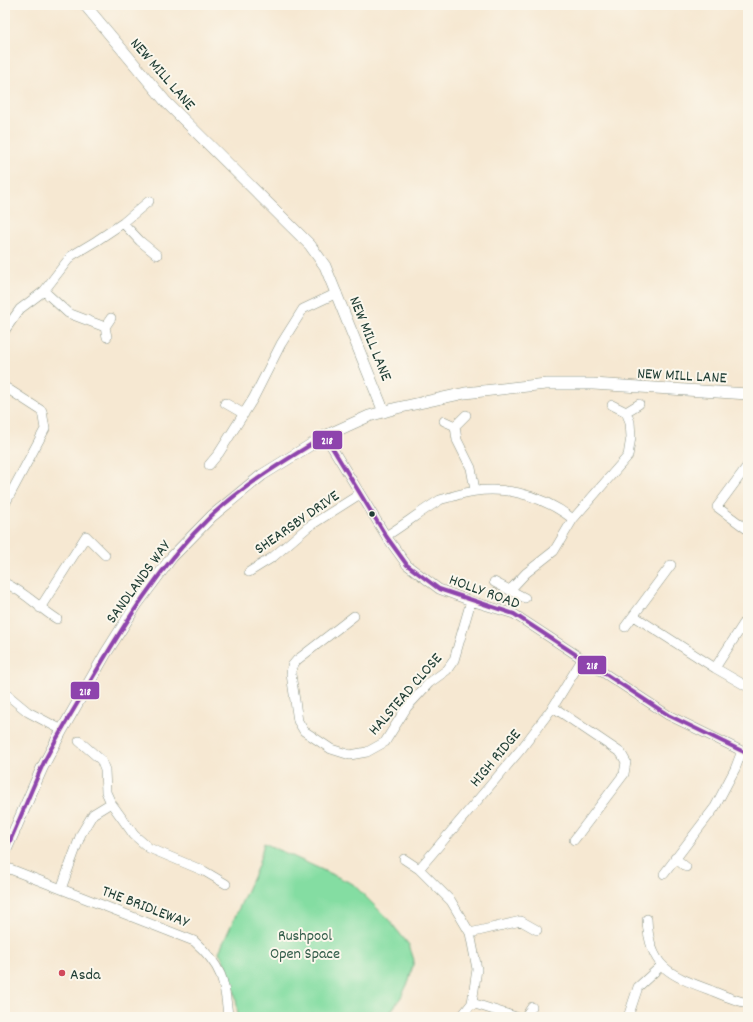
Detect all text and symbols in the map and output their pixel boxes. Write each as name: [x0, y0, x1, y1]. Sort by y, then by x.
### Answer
street label: NEW MILL LANE: [124, 33, 201, 117]
street label: NEW MILL LANE: [342, 293, 397, 385]
street label: NEW MILL LANE: [637, 363, 728, 390]
line badge: 218: [312, 430, 343, 450]
text: 218: [321, 434, 333, 450]
street label: SHEARSBY DRIVE: [250, 485, 345, 561]
unlabelled marker: [367, 509, 377, 519]
street label: SANDLANDS WAY: [101, 535, 178, 629]
street label: HOLLY ROAD: [445, 569, 523, 616]
street label: HALSTEAD CLOSE: [363, 648, 449, 741]
line badge: 218: [577, 655, 607, 675]
text: 218: [586, 659, 598, 675]
line badge: 218: [70, 681, 100, 700]
text: 218: [79, 685, 91, 701]
street label: HIGH RIDGE: [465, 724, 528, 793]
street label: THE BRIDLEWAY: [98, 880, 193, 935]
park label: Rushpool Open Space: [270, 925, 340, 966]
place label: Asda: [70, 964, 101, 987]
marker: Asda: [57, 968, 67, 978]

